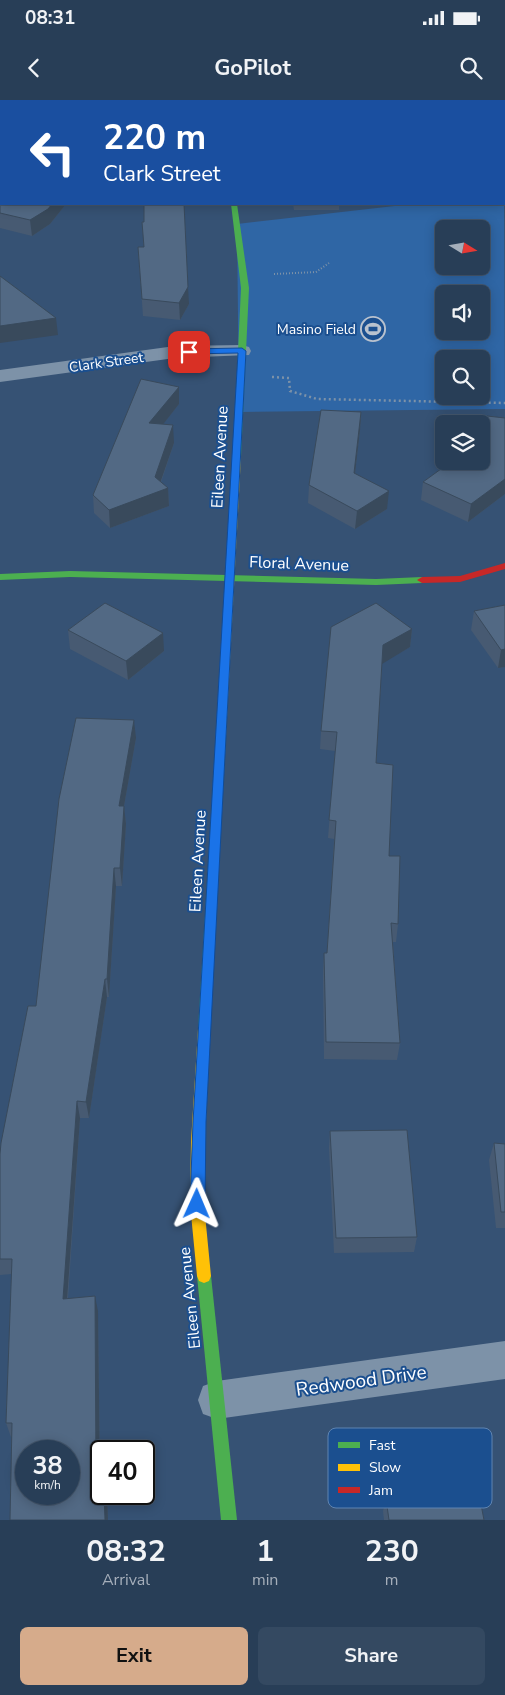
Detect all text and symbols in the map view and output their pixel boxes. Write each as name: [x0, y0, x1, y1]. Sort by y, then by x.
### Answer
text: 08:31: [25, 5, 75, 31]
text: GoPilot: [214, 53, 291, 83]
icon: back: [20, 54, 48, 82]
icon: search: [457, 54, 485, 82]
text: 220 m: [103, 114, 206, 161]
icon: left: [20, 120, 85, 185]
text: Clark Street: [103, 159, 221, 189]
north arrow: [435, 220, 490, 275]
map controls: [435, 220, 490, 470]
button: sound: [435, 285, 490, 340]
sports icon: Masino Field: [360, 316, 386, 342]
place label: Masino Field: [277, 320, 356, 339]
pin: [168, 331, 210, 373]
icon: arrive: [175, 338, 203, 366]
street label: Clark Street: [68, 348, 145, 377]
button: search: [435, 350, 490, 405]
street label: Eileen Avenue: [206, 405, 234, 509]
button: layers: [435, 415, 490, 470]
street label: Floral Avenue: [249, 551, 349, 577]
street label: Eileen Avenue: [184, 809, 212, 913]
position arrow: [170, 1177, 222, 1229]
street label: Eileen Avenue: [174, 1246, 206, 1350]
street label: Redwood Drive: [294, 1359, 428, 1403]
legend: [328, 1428, 492, 1508]
text: Fast: [369, 1436, 395, 1455]
speed limit sign: 40: [90, 1440, 155, 1505]
text: 38: [32, 1449, 63, 1483]
text: Slow: [369, 1458, 401, 1477]
text: km/h: [34, 1477, 61, 1493]
text: Jam: [368, 1481, 393, 1500]
text: 08:32: [86, 1531, 166, 1572]
text: 1: [256, 1531, 274, 1572]
text: 230: [365, 1531, 419, 1572]
text: Arrival: [102, 1569, 150, 1591]
text: min: [252, 1569, 278, 1591]
text: m: [385, 1569, 399, 1591]
button: Exit: [20, 1627, 248, 1685]
button: Share: [258, 1627, 485, 1685]

